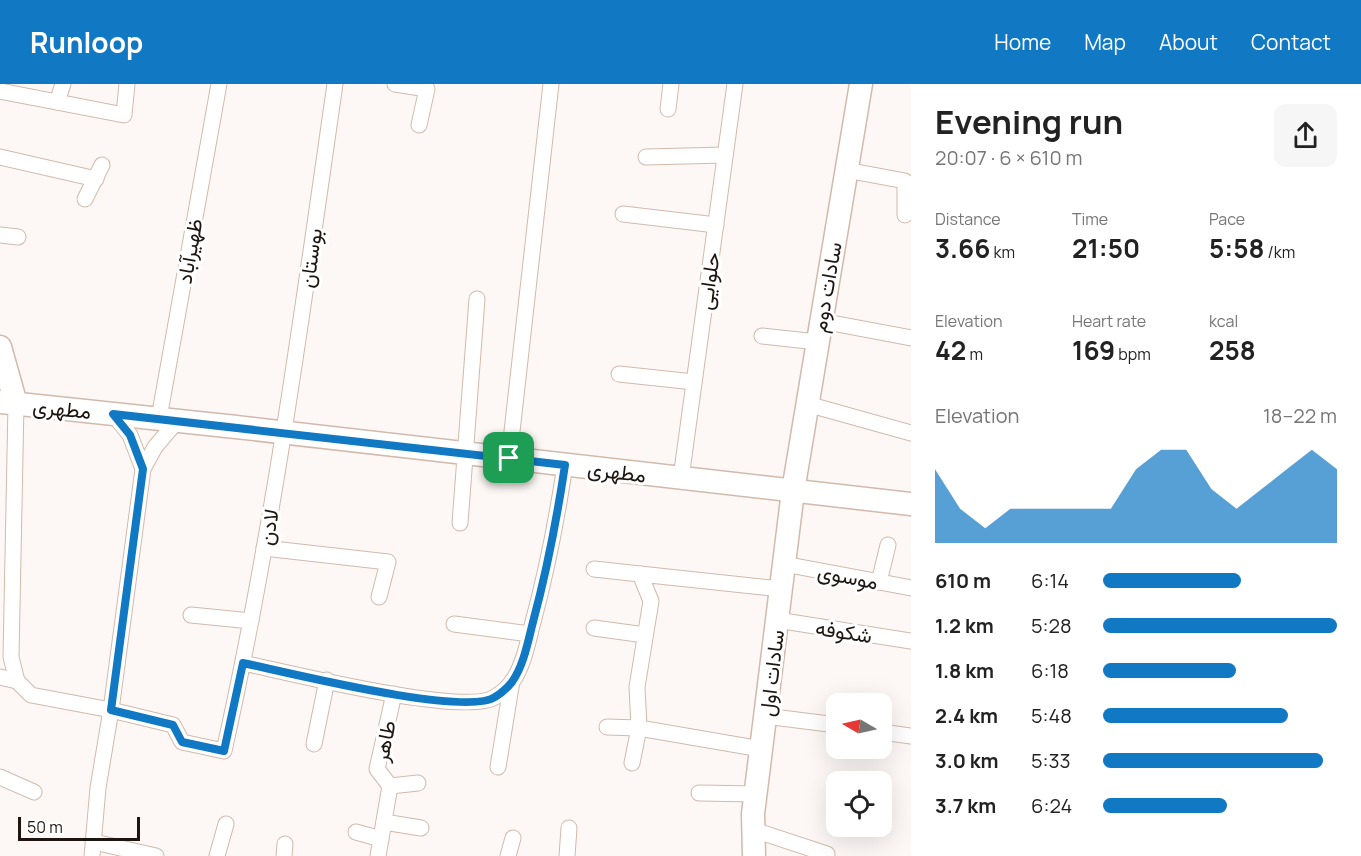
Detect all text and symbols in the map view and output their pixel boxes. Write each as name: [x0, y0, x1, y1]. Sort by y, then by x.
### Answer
text: Runloop: [30, 23, 143, 61]
text: Home: [994, 28, 1051, 56]
text: Map: [1084, 28, 1126, 56]
text: About: [1159, 28, 1218, 56]
text: Contact: [1251, 28, 1331, 56]
text: Evening run: [935, 99, 1123, 144]
button: share: [1274, 104, 1337, 167]
text: 20:07 · 6 × 610 m: [935, 144, 1083, 171]
text: Distance: [935, 208, 1001, 230]
text: Time: [1072, 208, 1108, 230]
text: Pace: [1209, 208, 1245, 230]
street label: ظهیرآباد: [170, 216, 208, 286]
street label: بوستان: [292, 226, 328, 290]
text: 3.66: [935, 230, 990, 266]
text: 21:50: [1072, 230, 1140, 266]
text: 5:58: [1209, 230, 1264, 266]
street label: سادات دوم: [804, 240, 849, 335]
text: km: [990, 241, 1015, 263]
text: /km: [1264, 241, 1295, 263]
street label: حلوایی: [690, 250, 726, 312]
text: Elevation: [935, 310, 1003, 332]
text: Heart rate: [1072, 310, 1146, 332]
text: kcal: [1209, 310, 1238, 332]
text: 42: [935, 332, 966, 368]
text: 169: [1072, 332, 1115, 368]
text: 258: [1209, 332, 1256, 368]
text: m: [966, 343, 983, 365]
text: bpm: [1115, 343, 1151, 365]
street label: مطهری: [31, 391, 93, 425]
text: Elevation: [935, 402, 1019, 429]
text: 18–22 m: [1263, 402, 1337, 429]
pin: [483, 432, 534, 483]
icon: arrive: [492, 441, 525, 474]
street label: مطهری: [586, 454, 648, 488]
street label: لادن: [251, 507, 285, 547]
street label: موسوی: [815, 556, 881, 596]
text: 610 m: [935, 567, 991, 594]
text: 6:14: [1031, 567, 1069, 594]
text: 1.2 km: [935, 612, 994, 639]
text: 5:28: [1031, 612, 1072, 639]
street label: شکوفه: [814, 613, 874, 649]
street label: سادات اول: [752, 628, 790, 718]
text: 1.8 km: [935, 657, 994, 684]
text: 6:18: [1031, 657, 1069, 684]
north arrow: [826, 693, 892, 759]
map controls: [826, 693, 892, 837]
text: 2.4 km: [935, 702, 998, 729]
text: 5:48: [1031, 702, 1072, 729]
street label: طاهر: [366, 718, 402, 765]
text: 3.0 km: [935, 747, 999, 774]
text: 5:33: [1031, 747, 1071, 774]
button: locate: [826, 771, 892, 837]
text: 3.7 km: [935, 792, 996, 819]
text: 6:24: [1031, 792, 1072, 819]
scale bar: [18, 814, 140, 842]
text: 50 m: [27, 816, 63, 838]

